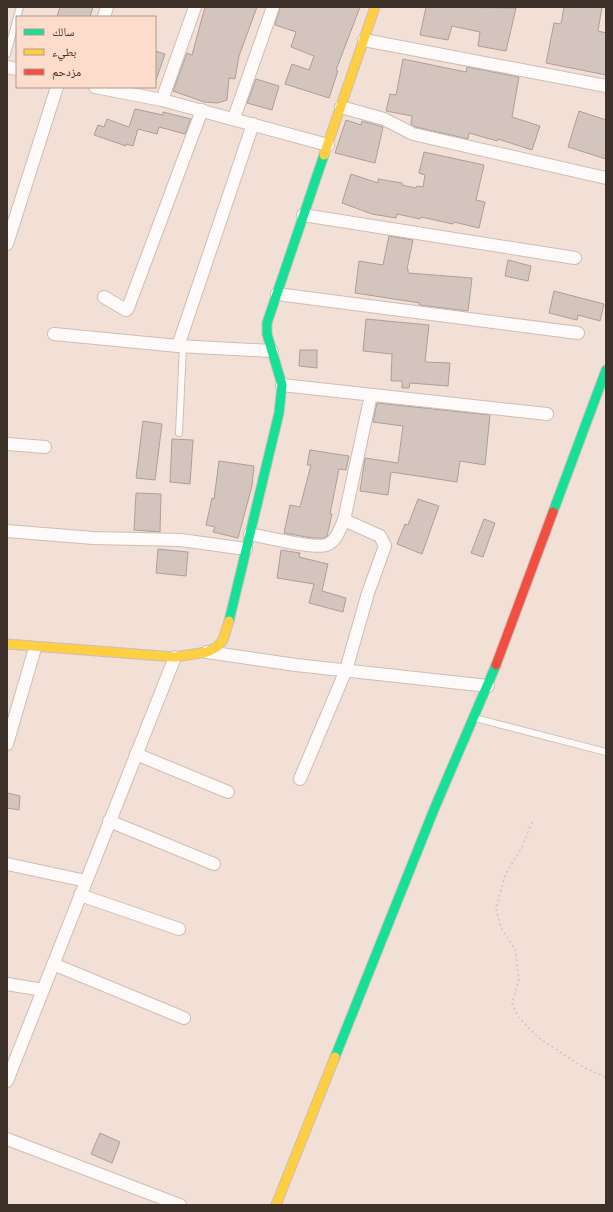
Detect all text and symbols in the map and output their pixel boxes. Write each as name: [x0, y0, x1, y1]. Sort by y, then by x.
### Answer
legend: [16, 16, 156, 88]
text: سالك: [52, 24, 74, 40]
text: بطيء: [52, 44, 76, 62]
text: مزدحم: [52, 64, 81, 80]

